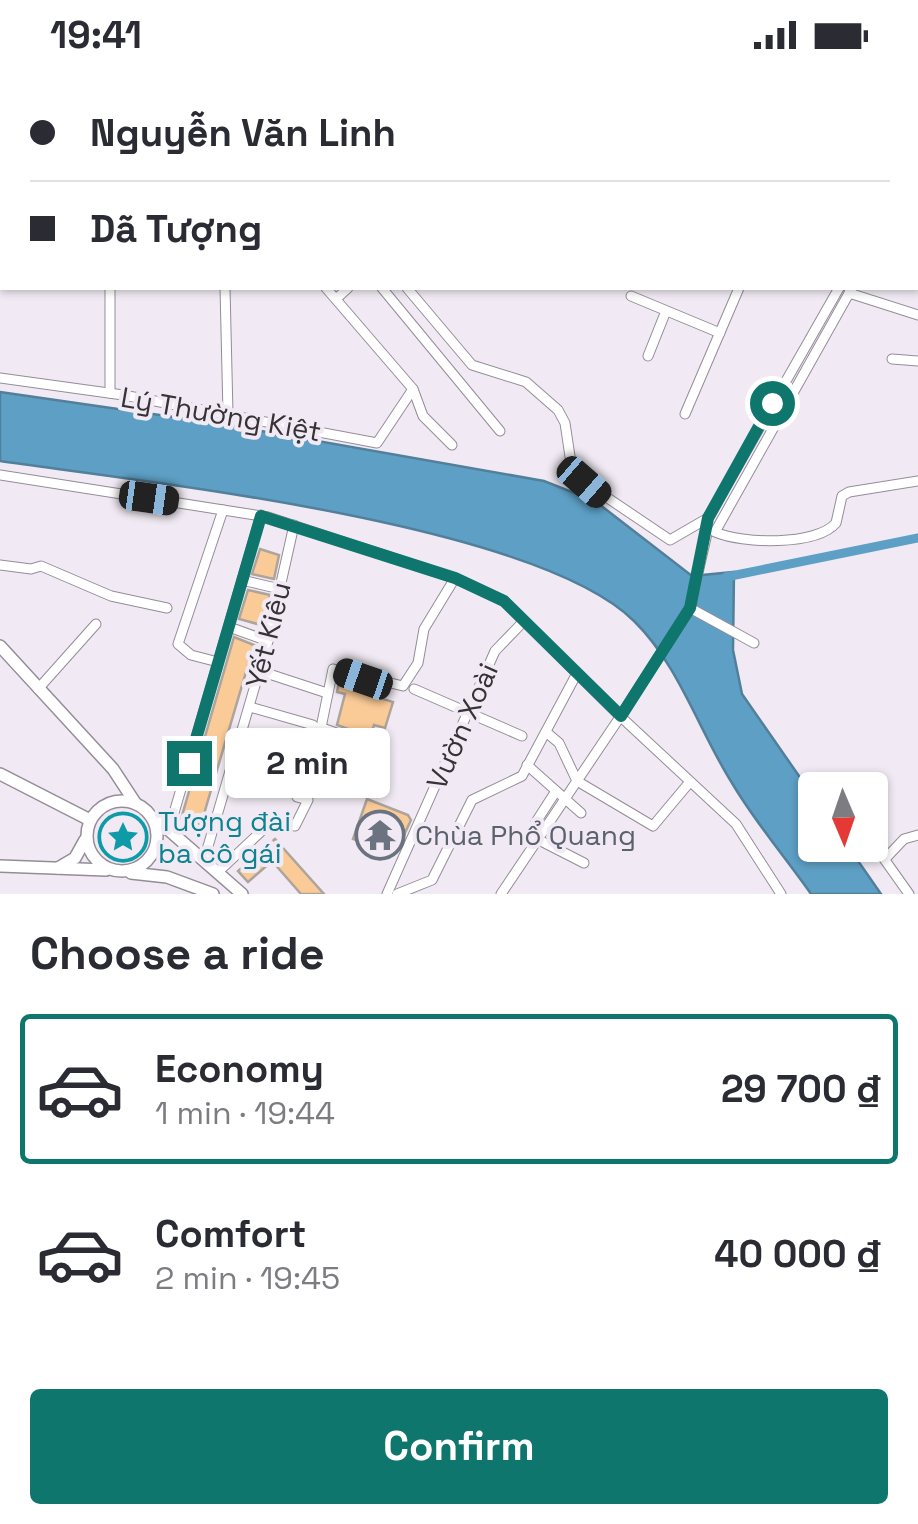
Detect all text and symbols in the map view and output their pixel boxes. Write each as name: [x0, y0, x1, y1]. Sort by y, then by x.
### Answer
text: 19:41: [50, 11, 142, 59]
text: Nguyễn Văn Linh: [90, 109, 396, 157]
text: Dã Tượng: [90, 205, 262, 253]
street label: Lý Thường Kiệt: [118, 379, 324, 449]
route start: [750, 381, 795, 426]
car: [552, 451, 616, 513]
car: [117, 479, 181, 517]
street label: Yết Kiêu: [237, 578, 299, 692]
car: [330, 655, 396, 703]
street label: Vườn Xoài: [418, 657, 506, 795]
callout: 2 min: [224, 728, 389, 798]
route end: [167, 741, 212, 786]
text: 2 min: [266, 743, 349, 783]
north arrow: [798, 772, 888, 862]
map controls: [798, 772, 888, 862]
place label: Tượng đài ba cô gái: [158, 803, 291, 871]
temple icon: Chùa Phổ Quang: [354, 809, 406, 861]
place icon: Tượng đài ba cô gái: [97, 811, 149, 863]
place label: Chùa Phổ Quang: [415, 817, 636, 853]
text: Choose a ride: [30, 925, 325, 982]
icon: car: [35, 1044, 125, 1134]
text: Economy: [155, 1045, 324, 1093]
text: 29 700 ₫: [721, 1065, 883, 1113]
text: 1 min · 19:44: [155, 1093, 335, 1133]
icon: car: [35, 1209, 125, 1299]
text: Comfort: [155, 1210, 306, 1258]
text: 40 000 ₫: [714, 1230, 883, 1278]
text: 2 min · 19:45: [155, 1258, 340, 1298]
button: Confirm: [30, 1389, 888, 1504]

